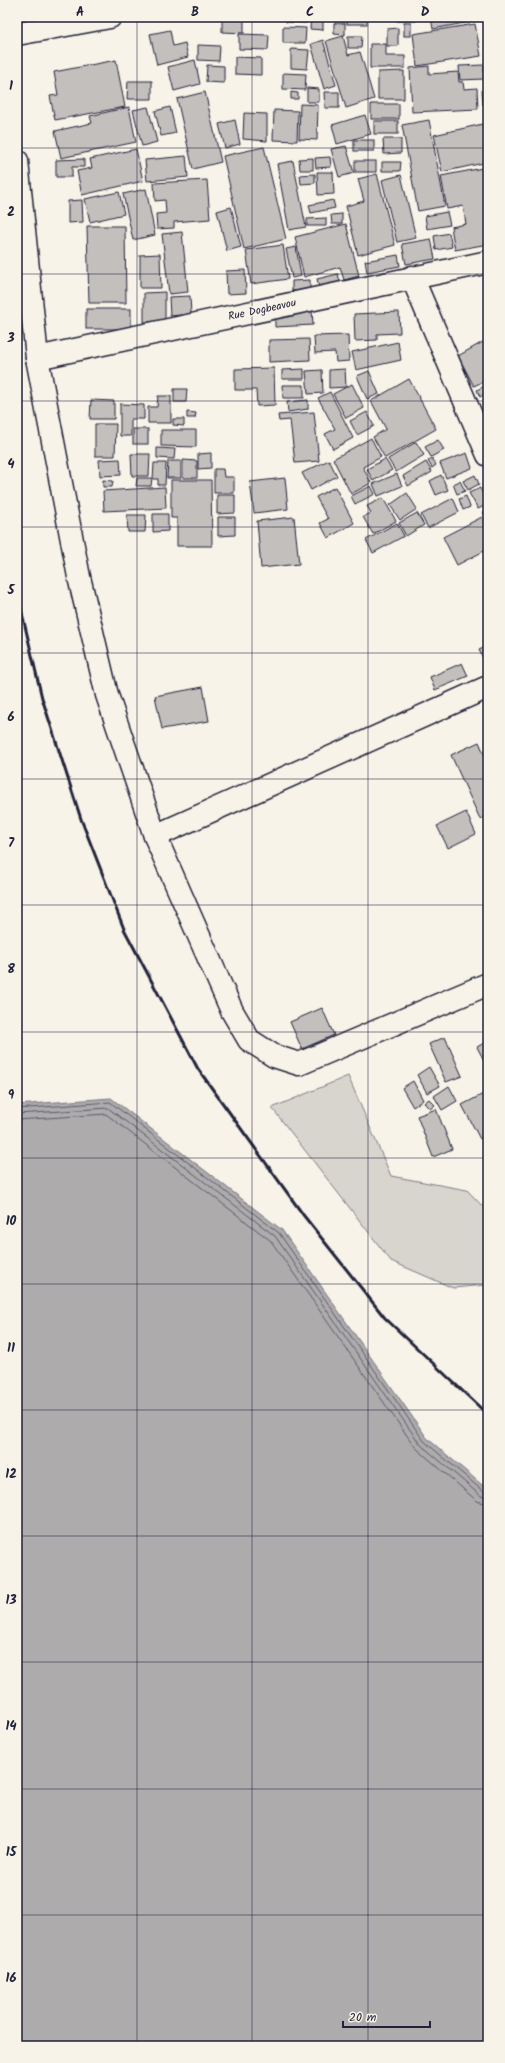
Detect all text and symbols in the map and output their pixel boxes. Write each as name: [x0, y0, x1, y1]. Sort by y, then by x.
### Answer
text: A: [76, 2, 84, 23]
text: B: [191, 2, 199, 23]
text: C: [306, 2, 314, 23]
text: D: [421, 2, 430, 23]
text: 1: [9, 76, 13, 97]
text: 2: [7, 202, 15, 223]
street label: Rue Dogbeavou: [226, 294, 299, 326]
text: 3: [6, 328, 15, 349]
text: 4: [7, 454, 15, 475]
text: 5: [7, 580, 16, 601]
text: 6: [7, 707, 15, 728]
text: 7: [8, 833, 15, 854]
text: 8: [7, 959, 15, 980]
text: 9: [8, 1085, 15, 1106]
text: 10: [6, 1211, 17, 1232]
text: 11: [7, 1338, 15, 1359]
text: 12: [5, 1464, 17, 1485]
text: 13: [5, 1590, 17, 1611]
text: 14: [5, 1716, 17, 1737]
text: 15: [6, 1842, 18, 1863]
text: 16: [6, 1968, 16, 1989]
scale bar: [343, 2003, 430, 2029]
text: 20 m: [349, 2008, 377, 2027]

